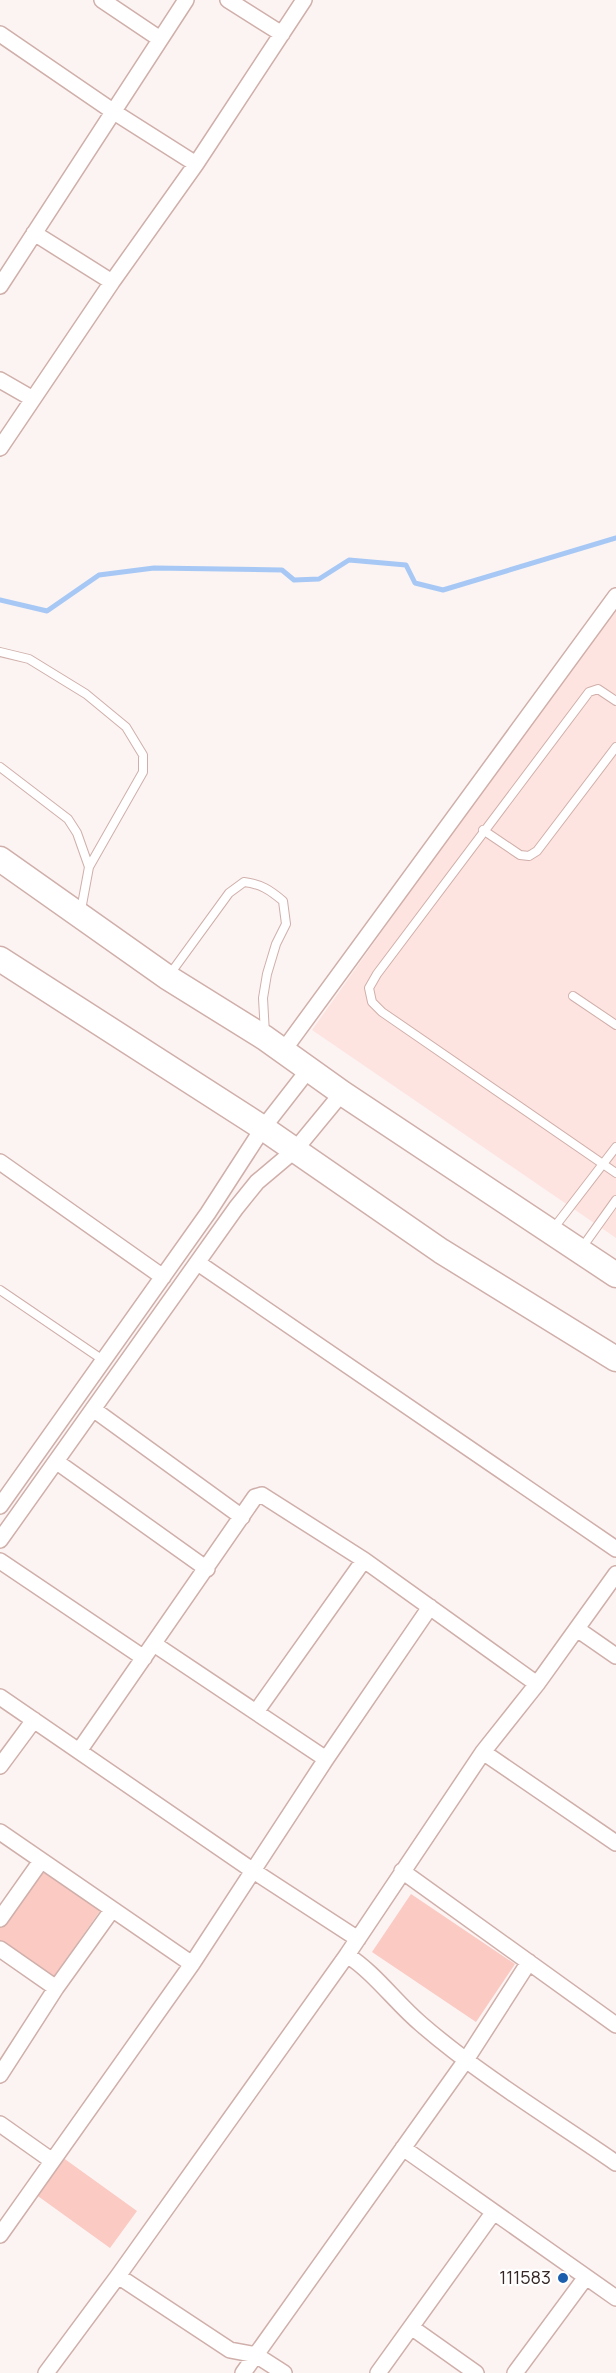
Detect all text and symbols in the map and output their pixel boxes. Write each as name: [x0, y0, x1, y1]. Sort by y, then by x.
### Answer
place label: 111583: [499, 2265, 551, 2289]
marker: 111583: [556, 2271, 570, 2285]

